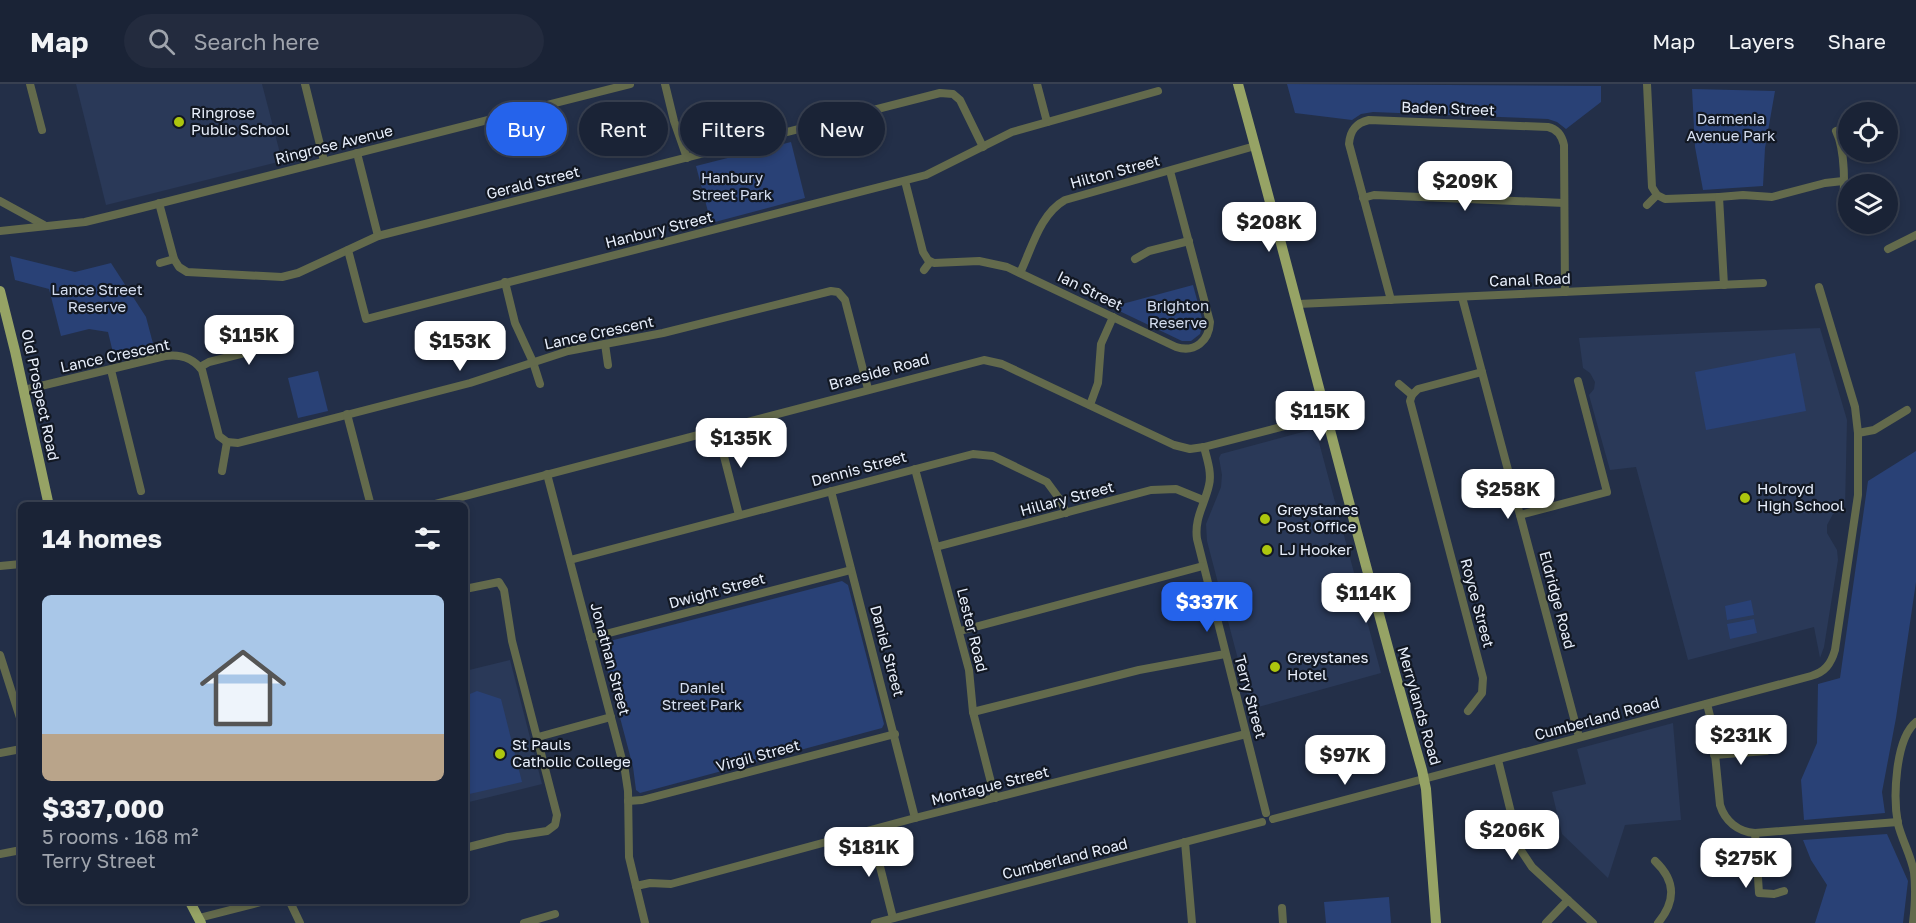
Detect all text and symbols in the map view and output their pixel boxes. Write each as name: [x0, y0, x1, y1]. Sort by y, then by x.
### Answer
search box: [124, 14, 544, 68]
text: Map: [30, 25, 88, 58]
icon: search: [145, 25, 178, 58]
text: Search here: [193, 28, 319, 55]
text: Map: [1652, 28, 1695, 54]
text: Layers: [1728, 28, 1795, 54]
text: Share: [1828, 28, 1886, 54]
street label: Baden Street: [1401, 97, 1495, 119]
chip: Buy: [486, 102, 567, 156]
chip: Rent: [579, 102, 668, 156]
chip: Filters: [680, 102, 786, 156]
chip: New: [798, 102, 885, 156]
map controls: [1838, 102, 1898, 234]
button: locate: [1838, 102, 1898, 162]
place label: Ringrose Public School: [191, 103, 290, 138]
park label: Darmenia Avenue Park: [1686, 109, 1776, 144]
marker: Ringrose Public School: [172, 115, 186, 129]
street label: Ringrose Avenue: [273, 121, 395, 167]
street label: Hilton Street: [1068, 150, 1162, 192]
pin: $209K: [1423, 161, 1507, 212]
street label: Gerald Street: [484, 162, 581, 202]
park label: Hanbury Street Park: [692, 168, 773, 203]
text: $209K: [1432, 168, 1498, 192]
button: layers: [1838, 174, 1898, 234]
pin: $208K: [1227, 202, 1311, 253]
street label: Hanbury Street: [603, 207, 714, 251]
text: $208K: [1236, 209, 1302, 233]
street label: Ian Street: [1055, 267, 1126, 314]
street label: Canal Road: [1489, 269, 1571, 289]
park label: Lance Street Reserve: [51, 280, 143, 315]
park label: Brighton Reserve: [1147, 296, 1209, 331]
street label: Lance Crescent: [542, 312, 655, 352]
pin: $115K: [207, 315, 291, 366]
pin: $153K: [418, 321, 502, 372]
text: $115K: [219, 322, 279, 346]
street label: Old Prospect Road: [18, 327, 64, 462]
text: $153K: [429, 328, 491, 352]
street label: Lance Crescent: [58, 335, 171, 375]
street label: Braeside Road: [827, 349, 931, 393]
pin: $115K: [1278, 391, 1362, 442]
text: $115K: [1290, 398, 1350, 422]
pin: $135K: [699, 418, 783, 469]
text: $135K: [710, 425, 772, 449]
street label: Dennis Street: [809, 447, 908, 489]
pin: $258K: [1466, 469, 1550, 520]
text: $258K: [1475, 476, 1541, 500]
street label: Hillary Street: [1018, 477, 1116, 519]
place label: Holroyd High School: [1757, 479, 1845, 514]
marker: Holroyd High School: [1738, 491, 1752, 505]
place label: Greystanes Post Office: [1277, 500, 1358, 535]
marker: Greystanes Post Office: [1258, 512, 1272, 526]
icon: filters: [411, 522, 444, 555]
text: 14 homes: [42, 523, 162, 554]
place label: LJ Hooker: [1279, 540, 1352, 558]
marker: LJ Hooker: [1260, 543, 1274, 557]
street label: Eldridge Road: [1536, 549, 1580, 651]
street label: Royce Street: [1457, 556, 1499, 649]
street label: Dwight Street: [667, 569, 767, 612]
pin: $114K: [1324, 573, 1408, 624]
text: $114K: [1336, 580, 1397, 604]
pin: $337K: [1165, 582, 1249, 633]
street label: Lester Road: [954, 586, 992, 674]
text: $337K: [1175, 589, 1239, 613]
street label: Jonathan Street: [587, 600, 635, 717]
street label: Daniel Street: [867, 603, 909, 698]
icon: home: [189, 634, 297, 742]
street label: Merrylands Road: [1394, 644, 1445, 767]
place label: Greystanes Hotel: [1287, 648, 1368, 683]
street label: Terry Street: [1231, 653, 1271, 740]
marker: Greystanes Hotel: [1268, 660, 1282, 674]
park label: Daniel Street Park: [662, 678, 743, 713]
street label: Cumberland Road: [1532, 693, 1661, 743]
pin: $231K: [1699, 715, 1783, 766]
text: $231K: [1710, 722, 1772, 746]
place label: St Pauls Catholic College: [512, 735, 631, 770]
street label: Virgil Street: [714, 735, 802, 775]
pin: $97K: [1309, 735, 1381, 786]
text: $97K: [1319, 742, 1371, 766]
marker: St Pauls Catholic College: [493, 747, 507, 761]
street label: Montague Street: [929, 762, 1050, 808]
text: $337,000: [42, 793, 164, 824]
pin: $206K: [1470, 810, 1554, 861]
text: $206K: [1479, 817, 1545, 841]
text: 5 rooms · 168 m²: [42, 824, 198, 848]
pin: $181K: [827, 827, 911, 878]
text: $181K: [838, 834, 900, 858]
street label: Cumberland Road: [1000, 834, 1129, 882]
pin: $275K: [1704, 838, 1788, 889]
text: $275K: [1714, 845, 1778, 869]
text: Terry Street: [42, 848, 156, 872]

